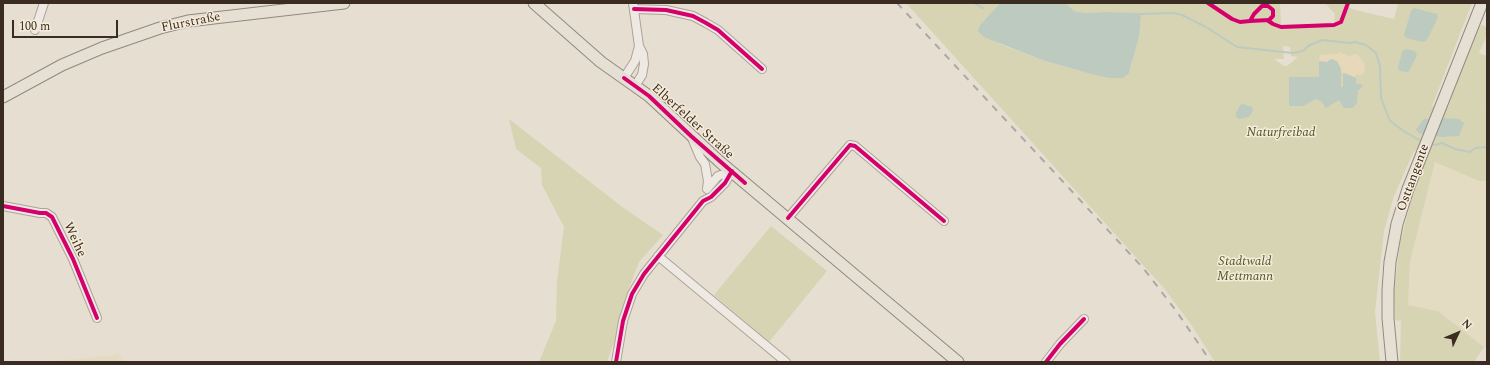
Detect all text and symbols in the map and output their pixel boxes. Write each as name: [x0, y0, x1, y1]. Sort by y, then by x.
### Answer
street label: Flurstraße: [160, 10, 222, 36]
scale bar: [14, 12, 120, 38]
text: 100 m: [19, 17, 50, 36]
street label: Elberfelder Straße: [648, 81, 736, 163]
park label: Naturfreibad: [1247, 125, 1315, 141]
street label: Osttangente: [1395, 142, 1433, 214]
street label: Weihe: [59, 220, 89, 260]
park label: Stadtwald Mettmann: [1217, 254, 1273, 285]
north arrow: [1438, 313, 1478, 353]
text: N: [1458, 315, 1476, 333]

